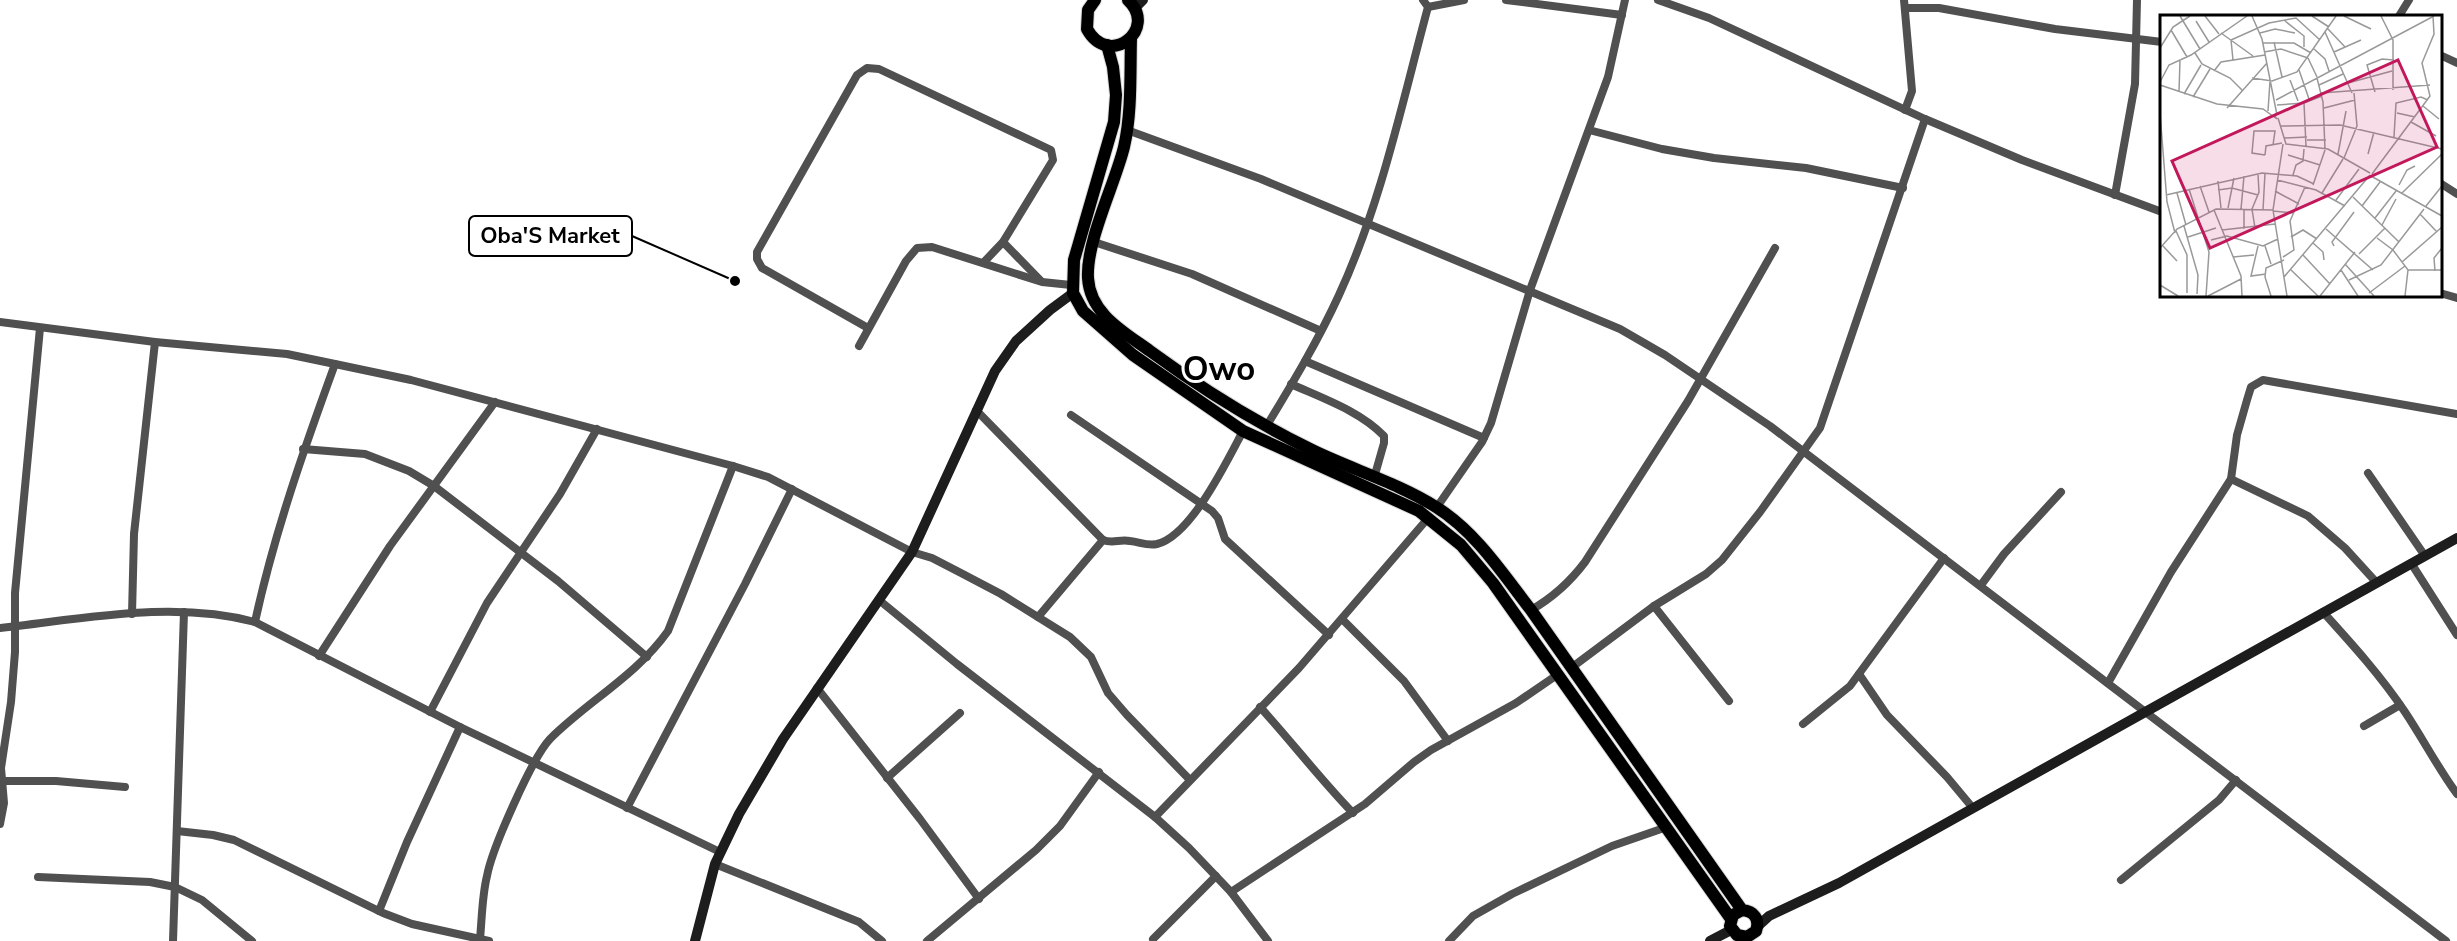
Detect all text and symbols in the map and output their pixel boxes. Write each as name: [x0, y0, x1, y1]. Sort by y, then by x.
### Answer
inset map: [2160, 15, 2442, 297]
callout: Oba'S Market: [469, 216, 632, 256]
text: Oba'S Market: [480, 221, 620, 251]
district label: Owo: [1183, 347, 1255, 392]

